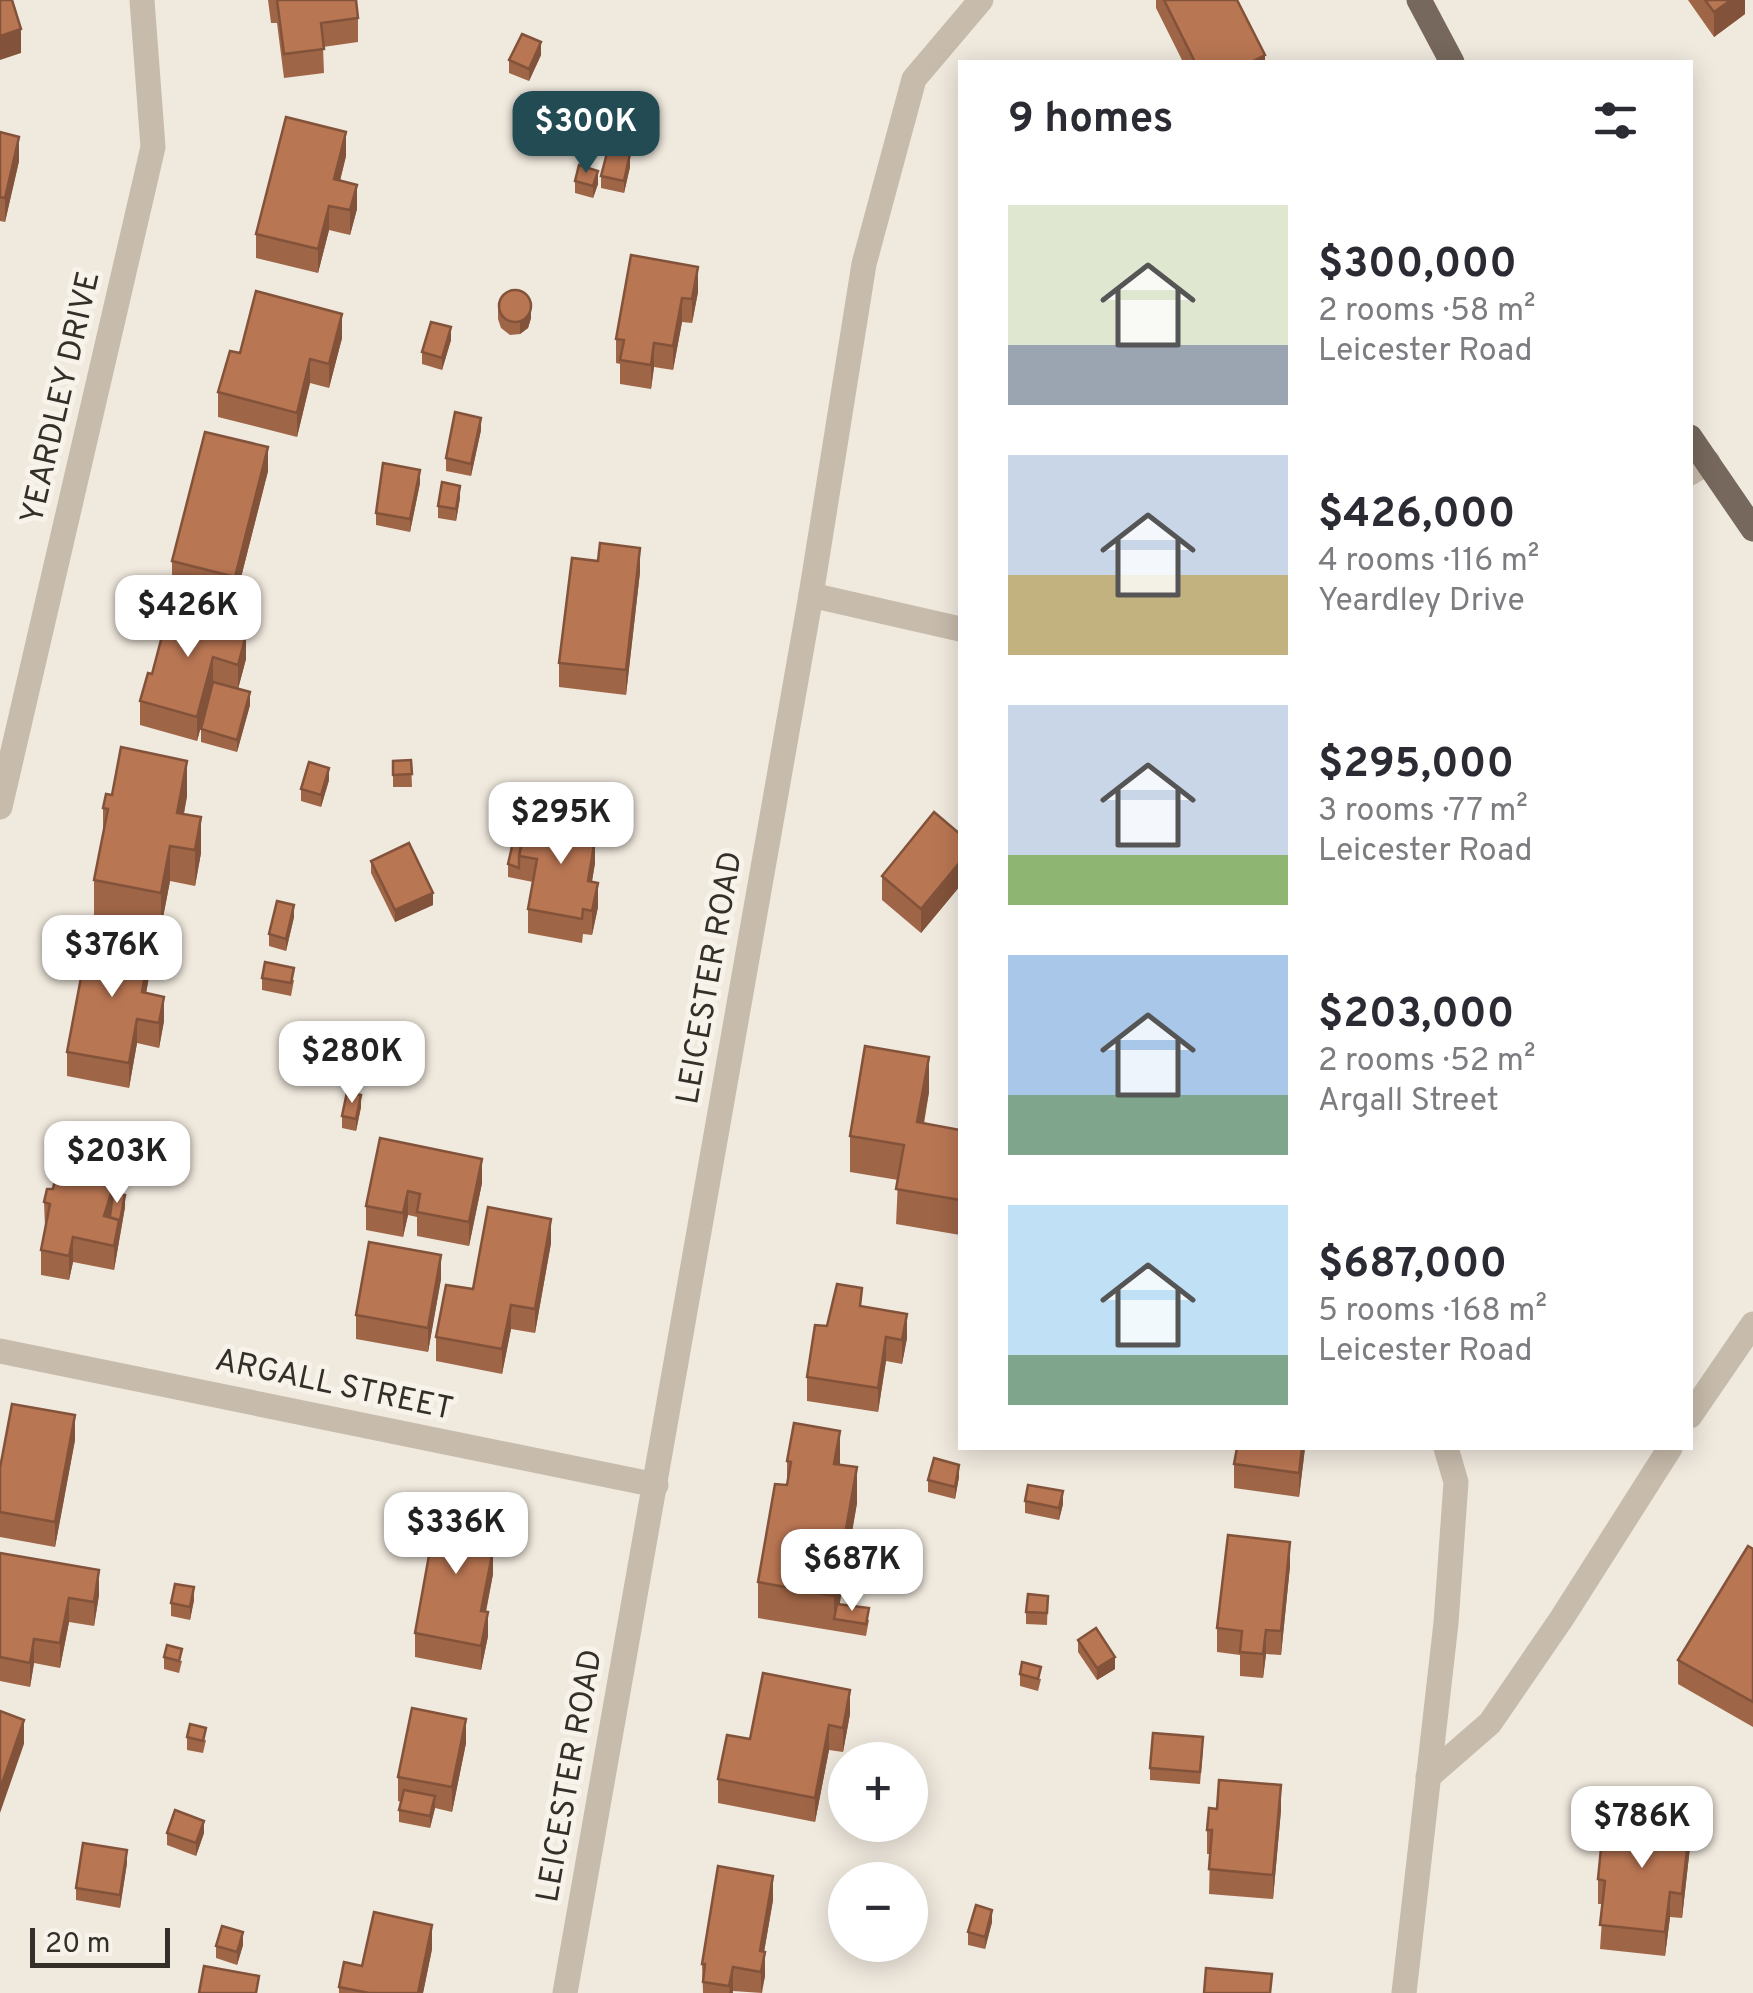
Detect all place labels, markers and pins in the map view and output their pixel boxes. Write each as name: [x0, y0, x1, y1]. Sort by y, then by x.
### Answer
pin: $300K: [516, 91, 656, 176]
pin: $426K: [118, 575, 258, 660]
pin: $295K: [491, 782, 631, 867]
pin: $376K: [42, 915, 182, 1000]
pin: $280K: [282, 1021, 422, 1106]
pin: $203K: [47, 1121, 187, 1206]
pin: $336K: [386, 1492, 526, 1577]
pin: $687K: [782, 1529, 922, 1614]
pin: $786K: [1572, 1786, 1712, 1871]

